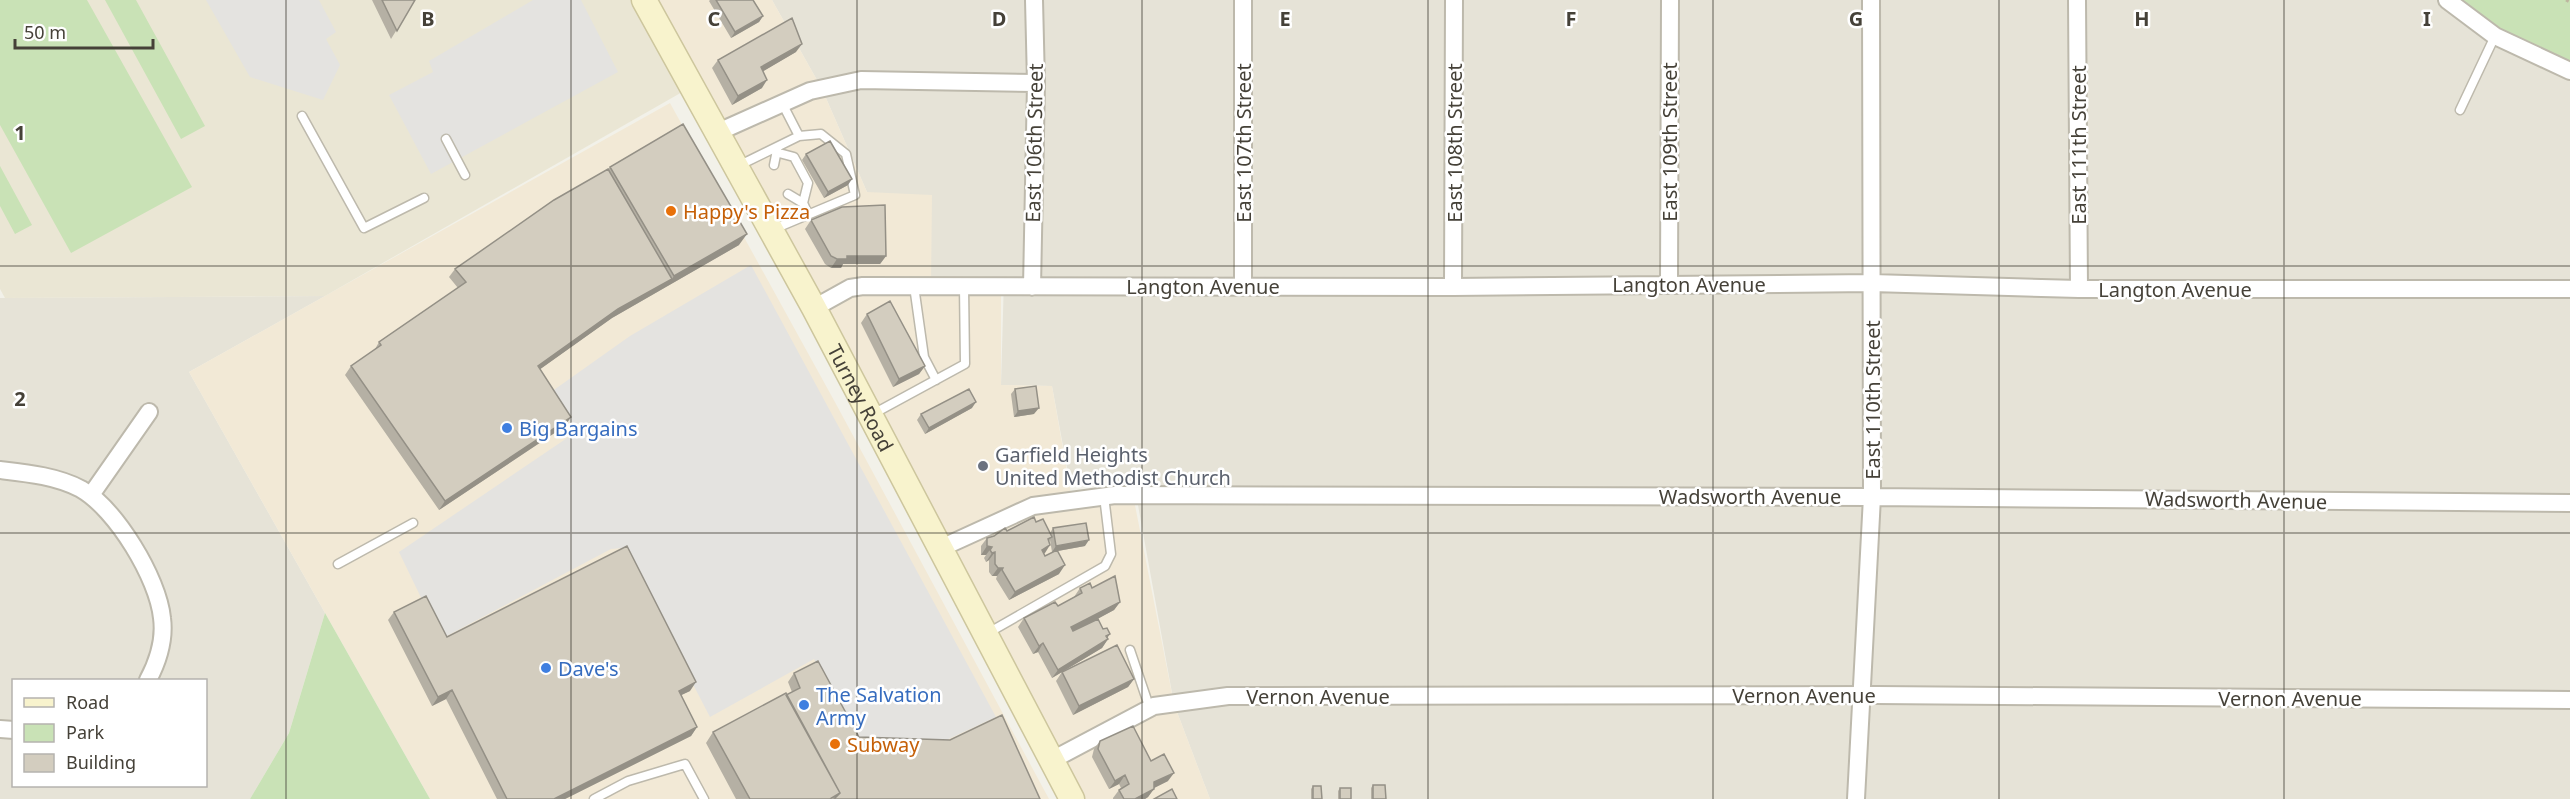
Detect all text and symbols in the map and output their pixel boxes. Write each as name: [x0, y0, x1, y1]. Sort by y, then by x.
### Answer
text: B: [421, 5, 435, 32]
text: C: [708, 5, 721, 32]
text: D: [992, 5, 1006, 32]
text: E: [1279, 5, 1291, 32]
text: F: [1566, 5, 1576, 32]
text: G: [1849, 5, 1863, 32]
text: H: [2134, 5, 2150, 32]
text: I: [2423, 5, 2431, 32]
scale bar: [15, 12, 153, 50]
text: 50 m: [24, 20, 66, 44]
street label: East 109th Street: [1656, 62, 1683, 222]
street label: East 106th Street: [1019, 63, 1049, 223]
street label: East 107th Street: [1230, 63, 1257, 223]
street label: East 108th Street: [1441, 63, 1468, 223]
street label: East 111th Street: [2065, 65, 2092, 225]
text: 1: [14, 119, 26, 146]
place label: Happy's Pizza: [683, 198, 810, 225]
marker: Happy's Pizza: [664, 204, 678, 218]
street label: Langton Avenue: [1612, 271, 1766, 298]
street label: Langton Avenue: [1126, 273, 1280, 300]
street label: Langton Avenue: [2098, 276, 2252, 303]
street label: East 110th Street: [1859, 320, 1886, 480]
street label: Turney Road: [822, 339, 900, 456]
text: 2: [14, 385, 26, 412]
place label: Big Bargains: [519, 415, 638, 442]
marker: Big Bargains: [500, 421, 514, 435]
place label: Garfield Heights United Methodist Church: [995, 441, 1231, 491]
marker: Garfield Heights United Methodist Church: [976, 459, 990, 473]
street label: Wadsworth Avenue: [1659, 483, 1841, 510]
street label: Wadsworth Avenue: [2145, 485, 2327, 515]
place label: Dave's: [558, 655, 619, 682]
marker: Dave's: [539, 661, 553, 675]
legend: [12, 679, 207, 787]
place label: The Salvation Army: [816, 681, 942, 731]
street label: Vernon Avenue: [1732, 682, 1876, 709]
street label: Vernon Avenue: [1246, 683, 1390, 710]
street label: Vernon Avenue: [2218, 685, 2362, 712]
text: Road: [66, 690, 109, 714]
marker: The Salvation Army: [797, 698, 811, 712]
text: Park: [66, 720, 104, 744]
place label: Subway: [847, 731, 920, 758]
marker: Subway: [828, 737, 842, 751]
text: Building: [66, 750, 136, 774]

